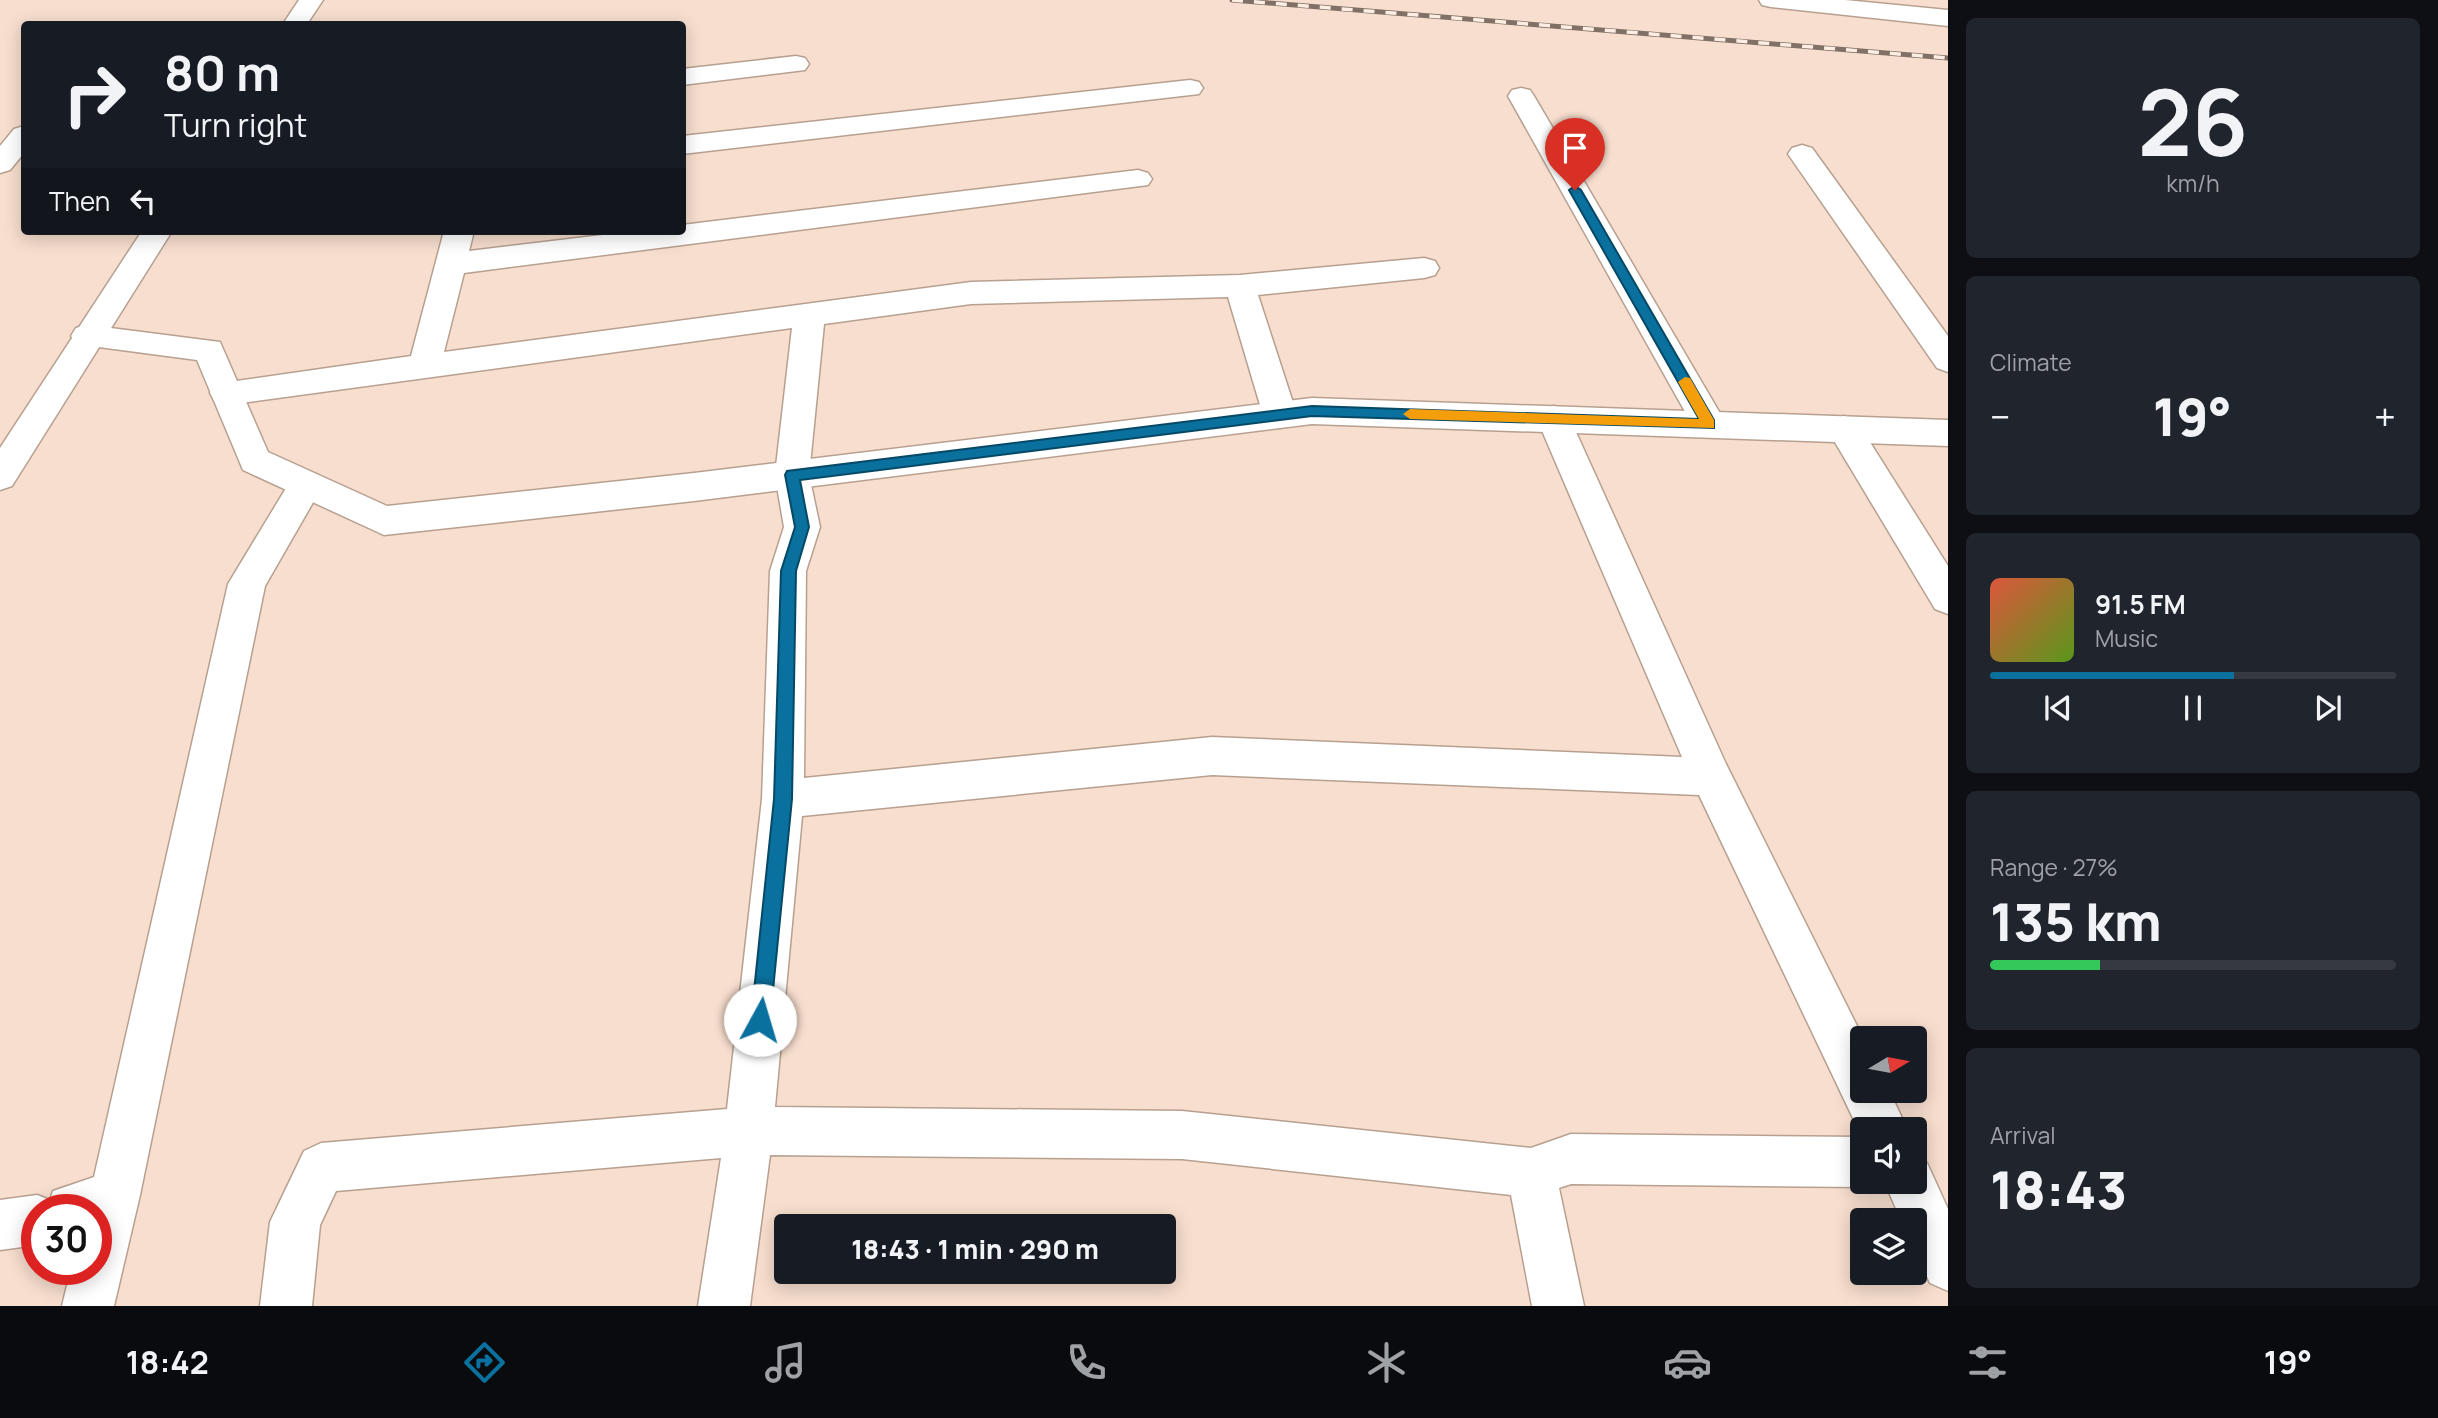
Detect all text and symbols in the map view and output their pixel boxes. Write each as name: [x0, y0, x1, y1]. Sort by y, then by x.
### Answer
text: 80 m: [164, 39, 280, 106]
icon: right: [49, 49, 140, 140]
text: 26: [2138, 59, 2248, 183]
text: Turn right: [164, 103, 307, 147]
pin: [1545, 118, 1605, 190]
icon: arrive: [1556, 129, 1594, 167]
text: km/h: [2166, 167, 2220, 199]
icon: left: [124, 182, 162, 220]
text: Then: [49, 183, 110, 219]
text: Climate: [1990, 346, 2072, 378]
text: 19°: [2153, 381, 2232, 452]
text: −: [1990, 390, 2011, 442]
text: +: [2374, 390, 2396, 442]
text: 91.5 FM: [2095, 586, 2186, 622]
text: Music: [2095, 622, 2158, 654]
icon: previous: [2039, 689, 2077, 727]
icon: pause: [2174, 689, 2212, 727]
icon: next: [2309, 689, 2347, 727]
text: Range · 27%: [1990, 851, 2118, 883]
text: 135 km: [1990, 886, 2162, 957]
position arrow: [723, 983, 797, 1057]
north arrow: [1850, 1026, 1927, 1102]
map controls: [1850, 1026, 1927, 1285]
button: sound: [1850, 1117, 1927, 1194]
text: Arrival: [1990, 1119, 2056, 1151]
text: 18:43: [1990, 1154, 2127, 1225]
speed limit sign: 30: [21, 1194, 112, 1285]
button: layers: [1850, 1208, 1927, 1285]
text: 18:43 · 1 min · 290 m: [851, 1231, 1099, 1267]
icon: directions: [460, 1338, 509, 1387]
icon: music: [761, 1338, 810, 1387]
icon: phone: [1062, 1338, 1111, 1387]
icon: climate: [1362, 1338, 1411, 1387]
icon: car: [1663, 1338, 1712, 1387]
icon: filters: [1963, 1338, 2012, 1387]
text: 18:42: [126, 1340, 209, 1384]
text: 19°: [2264, 1340, 2312, 1384]

